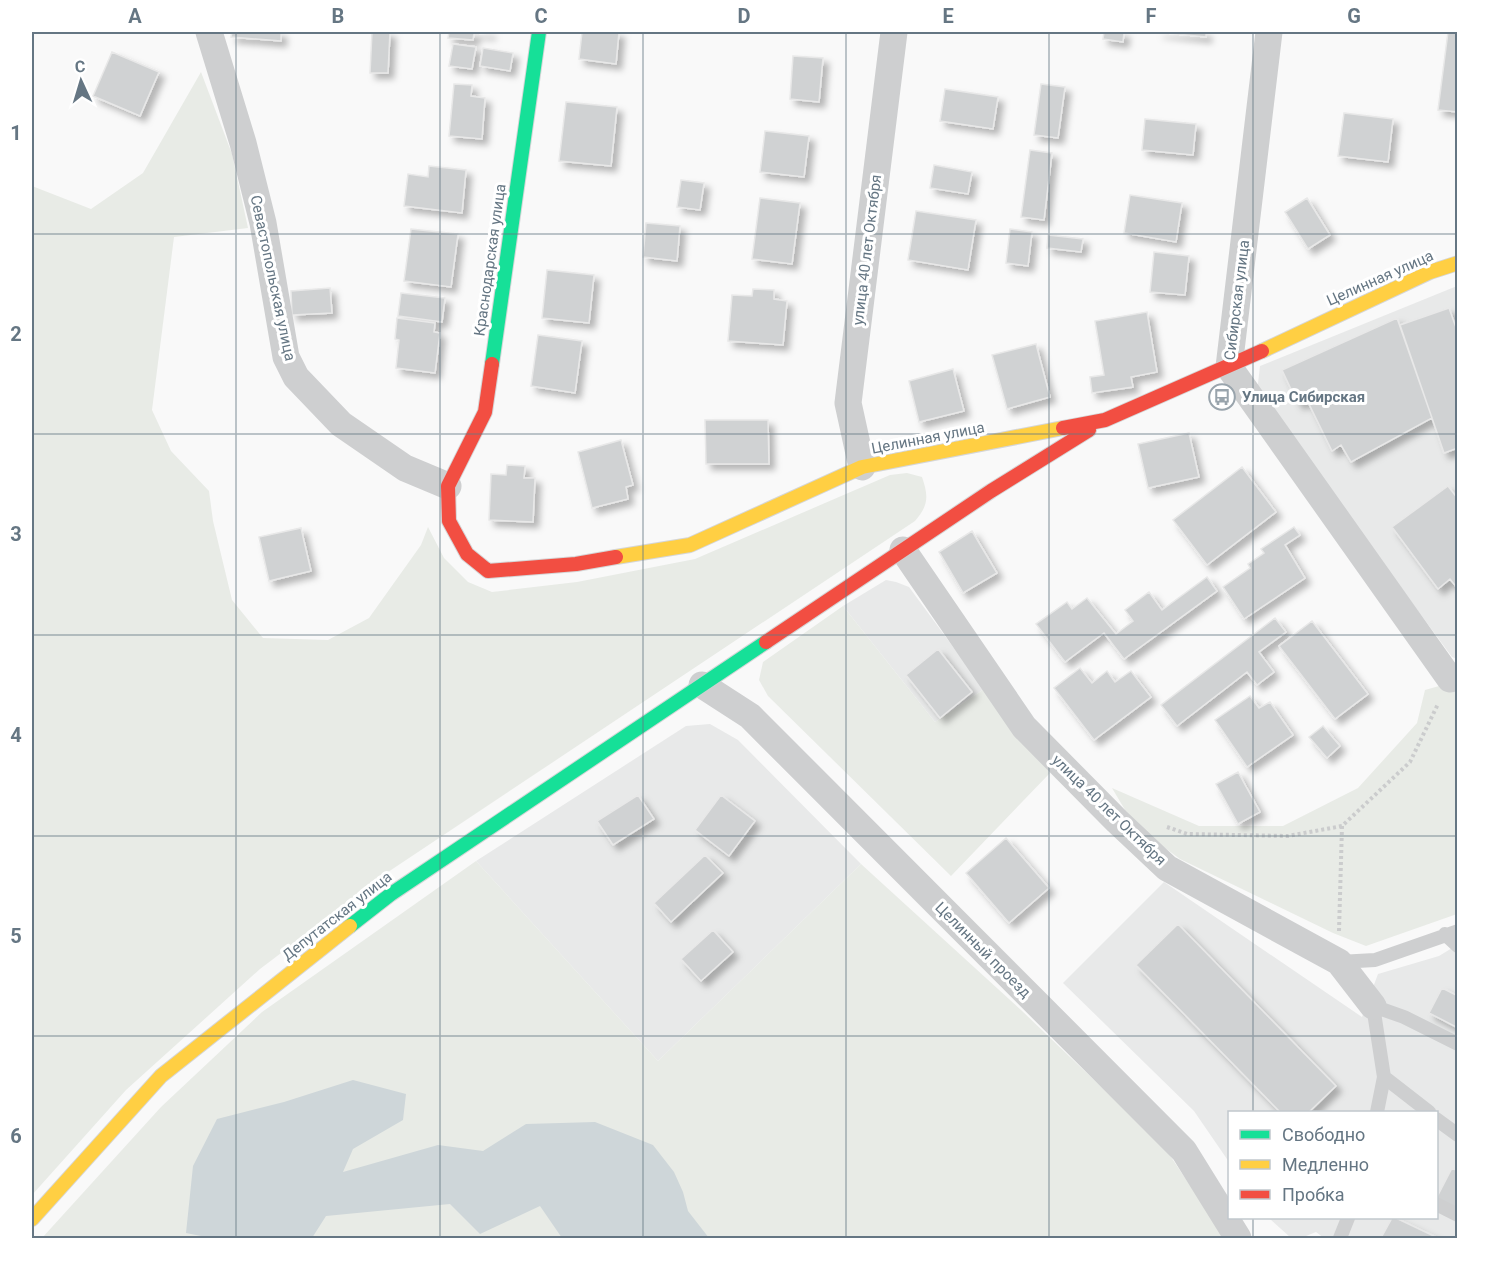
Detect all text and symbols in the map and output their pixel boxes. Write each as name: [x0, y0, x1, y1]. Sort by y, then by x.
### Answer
text: A: [128, 4, 142, 28]
text: B: [332, 4, 344, 28]
text: C: [534, 4, 548, 28]
text: D: [738, 4, 751, 28]
text: E: [942, 4, 954, 28]
text: F: [1146, 4, 1157, 28]
text: G: [1347, 4, 1361, 28]
north arrow: [51, 51, 111, 111]
text: С: [74, 57, 86, 76]
text: 1: [10, 121, 22, 145]
street label: улица 40 лет Октября: [849, 174, 885, 326]
street label: Краснодарская улица: [470, 183, 510, 337]
street label: Севастопольская улица: [247, 194, 299, 362]
street label: Сибирская улица: [1221, 239, 1253, 361]
street label: Целинная улица: [1324, 246, 1436, 310]
text: 2: [10, 322, 22, 346]
bus stop icon: Улица Сибирская: [1207, 382, 1237, 412]
place label: Улица Сибирская: [1242, 388, 1365, 406]
street label: Целинная улица: [870, 418, 986, 458]
text: 3: [10, 522, 22, 546]
text: 4: [10, 723, 22, 747]
street label: улица 40 лет Октября: [1048, 751, 1170, 869]
street label: Депутатская улица: [279, 868, 395, 964]
street label: Целинный проезд: [931, 898, 1035, 1002]
text: 5: [10, 924, 22, 948]
legend: [1228, 1111, 1438, 1219]
text: 6: [10, 1124, 22, 1148]
text: Свободно: [1282, 1124, 1365, 1145]
text: Медленно: [1282, 1154, 1369, 1175]
text: Пробка: [1282, 1184, 1345, 1205]

